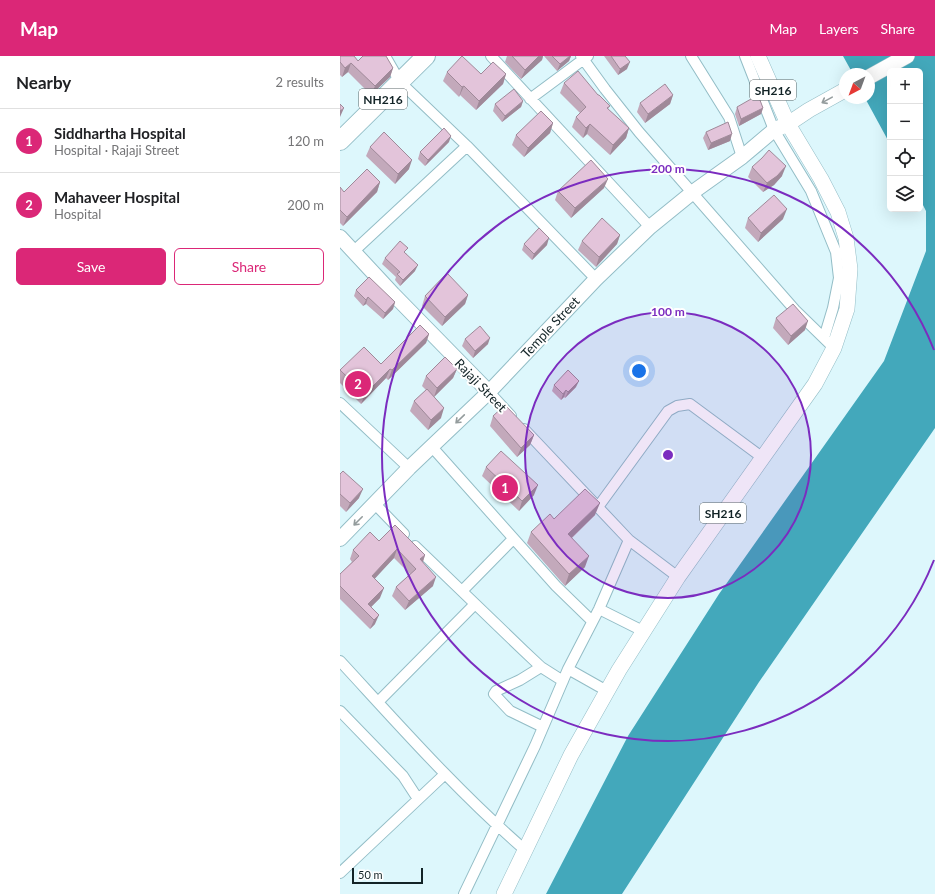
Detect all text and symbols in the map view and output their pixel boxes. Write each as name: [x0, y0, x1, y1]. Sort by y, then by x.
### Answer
text: Map: [20, 17, 58, 40]
text: Map: [769, 20, 797, 37]
text: Layers: [819, 20, 859, 37]
text: Share: [881, 20, 915, 37]
north arrow: [839, 68, 875, 104]
map controls: [887, 68, 923, 212]
button: +: [887, 68, 923, 104]
text: Nearby: [16, 72, 71, 93]
text: 2 results: [276, 74, 324, 90]
road number: SH216: [750, 80, 796, 100]
road number: NH216: [359, 89, 407, 109]
one-way arrow: [821, 97, 833, 105]
button: −: [887, 104, 923, 140]
text: Siddhartha Hospital: [54, 124, 186, 142]
text: 1: [25, 133, 33, 149]
text: 120 m: [287, 133, 324, 149]
button: locate: [887, 140, 923, 176]
text: Hospital · Rajaji Street: [54, 142, 179, 158]
text: 200 m: [651, 161, 685, 176]
button: layers: [887, 176, 923, 212]
text: Mahaveer Hospital: [54, 188, 180, 206]
text: 2: [25, 197, 33, 213]
text: 200 m: [287, 197, 324, 213]
text: Hospital: [54, 206, 101, 222]
button: Save: [16, 248, 166, 285]
button: Share: [174, 248, 324, 285]
street label: Temple Street: [517, 293, 583, 361]
text: 100 m: [651, 304, 685, 319]
street label: Rajaji Street: [452, 355, 511, 415]
your location: [629, 361, 649, 381]
pin: 2: [345, 369, 371, 399]
one-way arrow: [455, 414, 465, 424]
centre of rings: [661, 448, 675, 462]
pin: 1: [492, 473, 518, 503]
road number: SH216: [700, 503, 746, 523]
one-way arrow: [353, 516, 363, 526]
scale bar: [352, 866, 423, 885]
text: 50 m: [358, 868, 383, 881]

